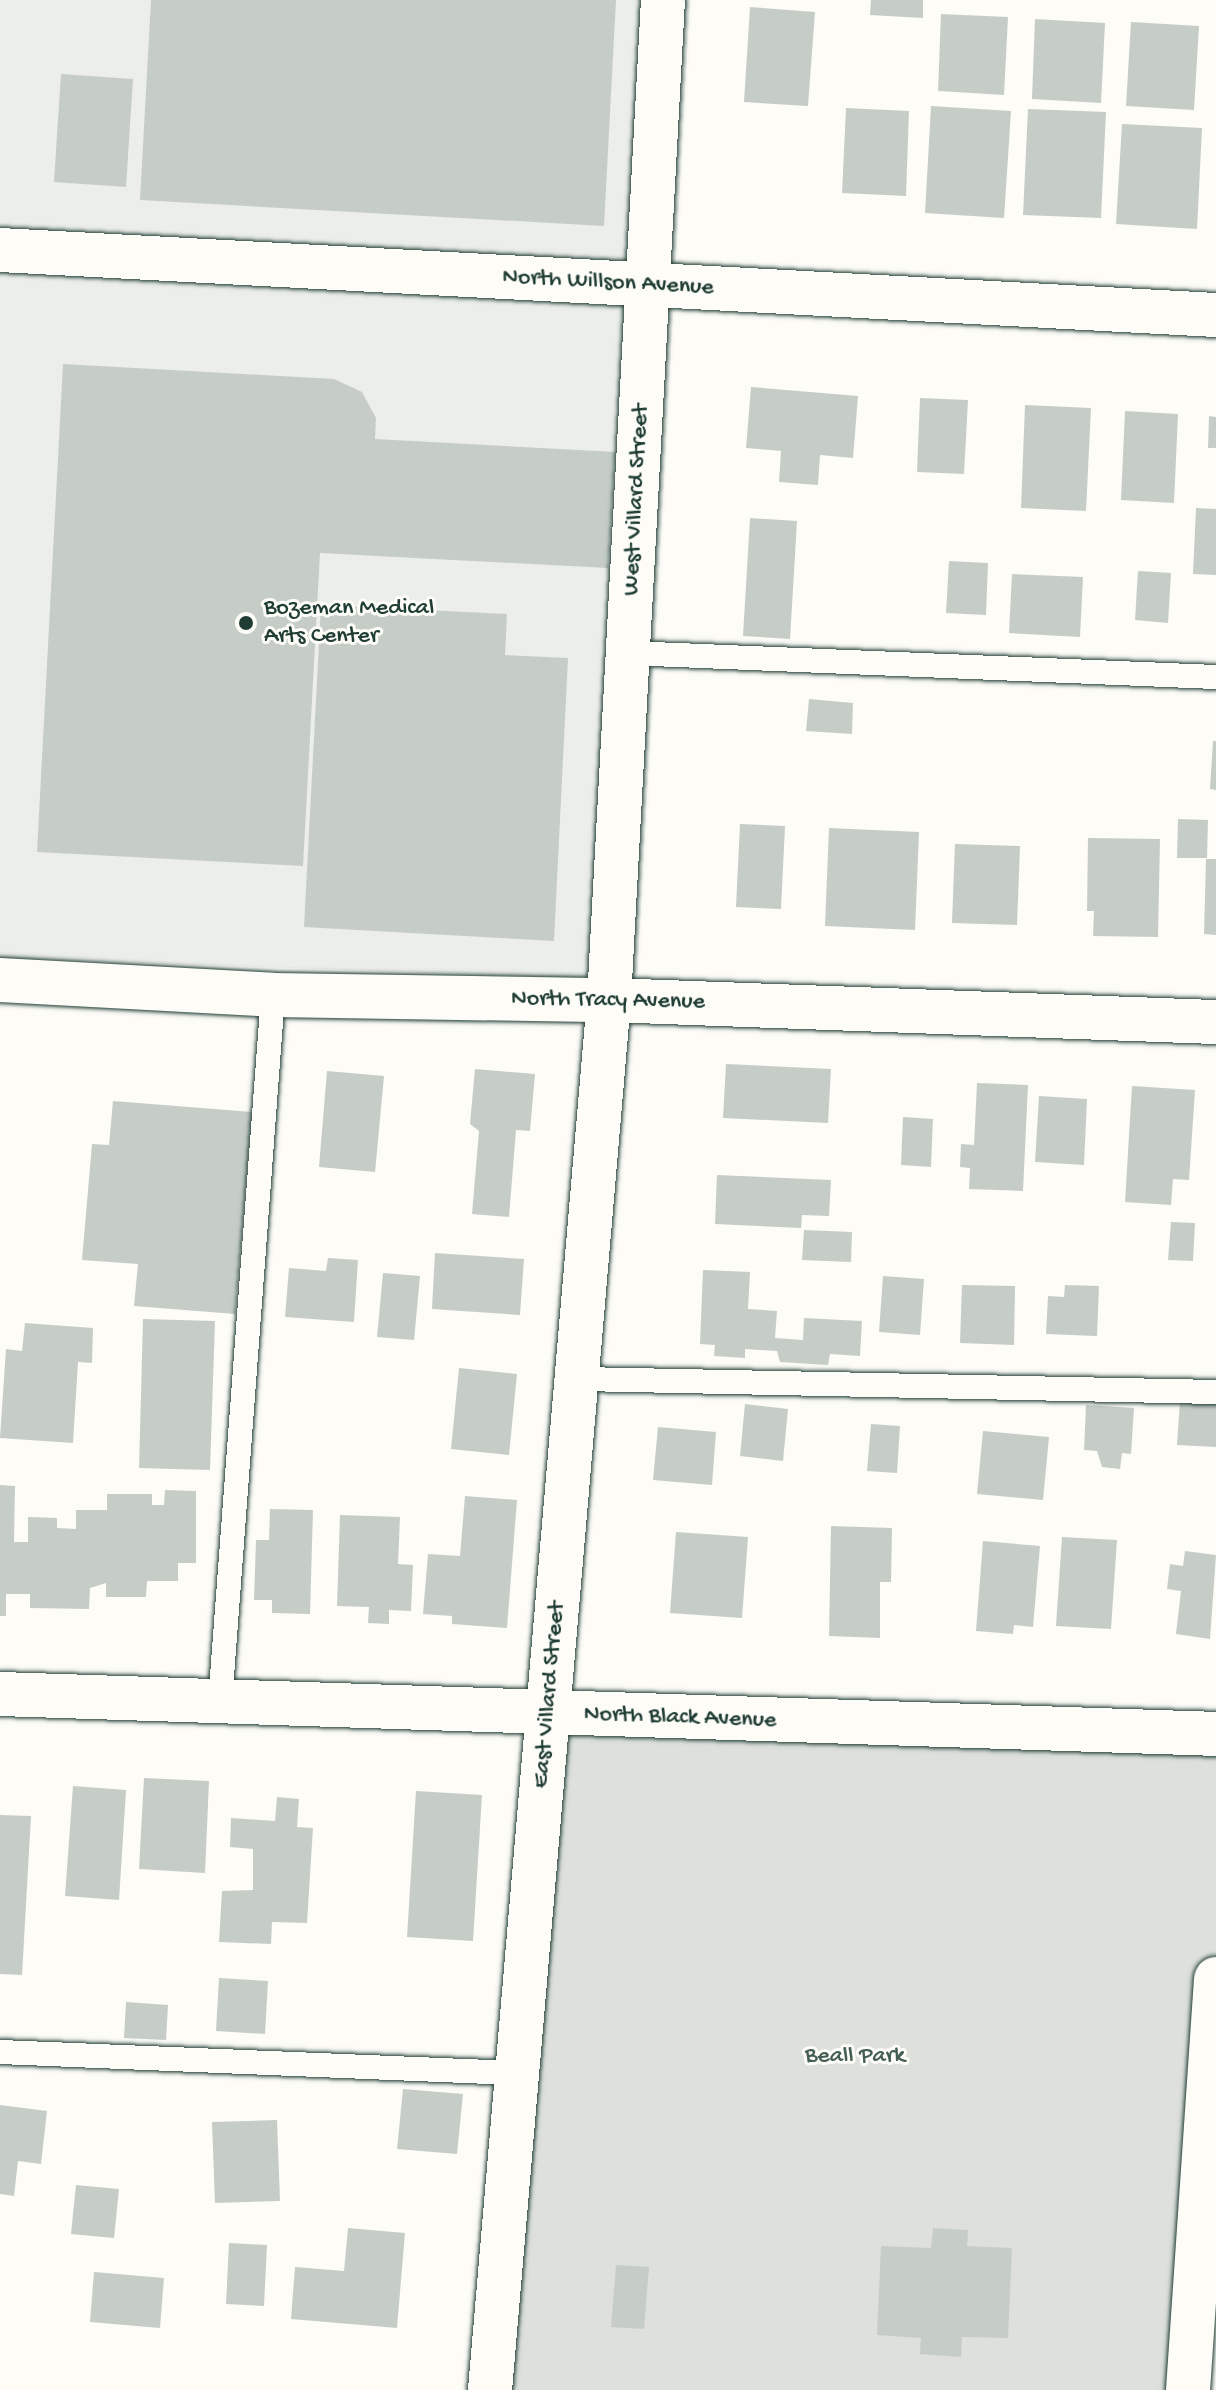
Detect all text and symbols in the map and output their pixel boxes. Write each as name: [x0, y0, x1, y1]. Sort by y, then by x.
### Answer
street label: North Willson Avenue: [502, 263, 714, 303]
street label: West Villard Street: [618, 403, 656, 597]
place label: Bozeman Medical Arts Center: [264, 595, 434, 651]
marker: Bozeman Medical Arts Center: [235, 612, 257, 634]
street label: North Tracy Avenue: [511, 985, 705, 1017]
street label: East Villard Street: [527, 1600, 573, 1790]
street label: North Black Avenue: [583, 1700, 777, 1736]
park label: Beall Park: [805, 2043, 905, 2071]

